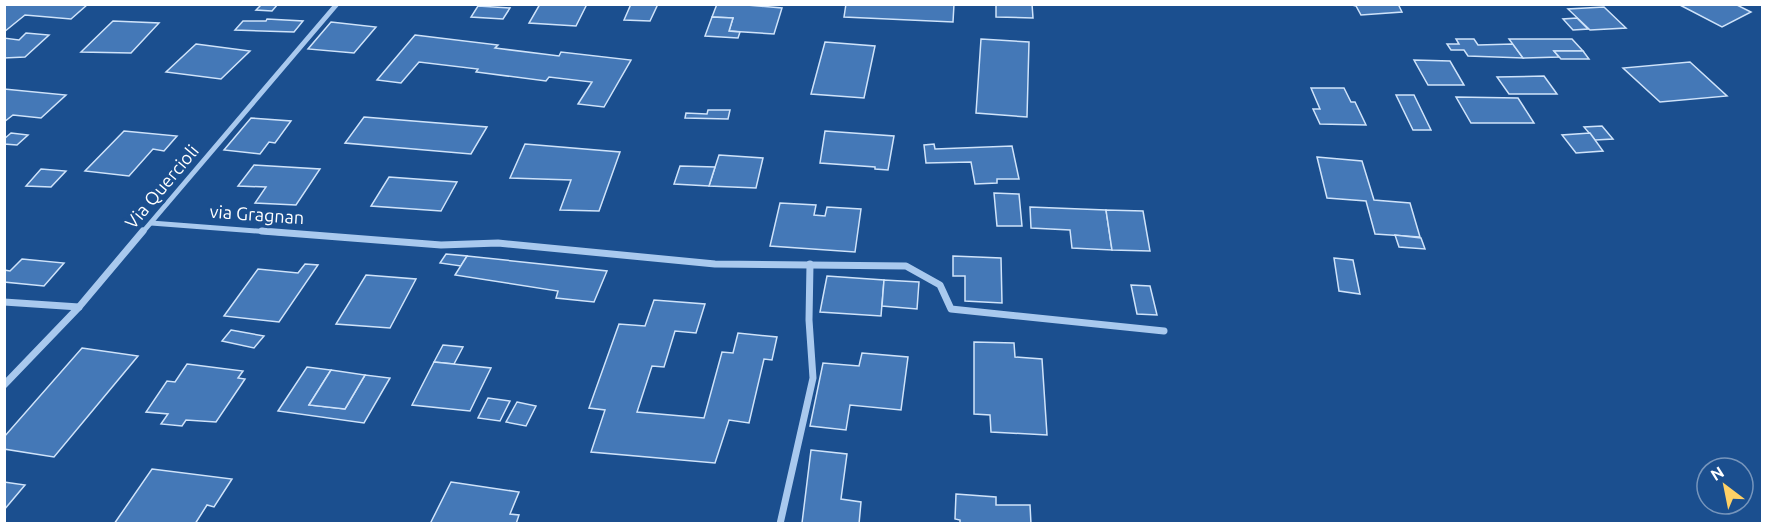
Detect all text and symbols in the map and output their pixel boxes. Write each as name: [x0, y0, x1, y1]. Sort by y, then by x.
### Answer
street label: Via Quercioli: [120, 140, 203, 233]
street label: via Gragnan: [209, 201, 305, 227]
north arrow: [1695, 456, 1755, 516]
text: N: [1707, 462, 1727, 484]

